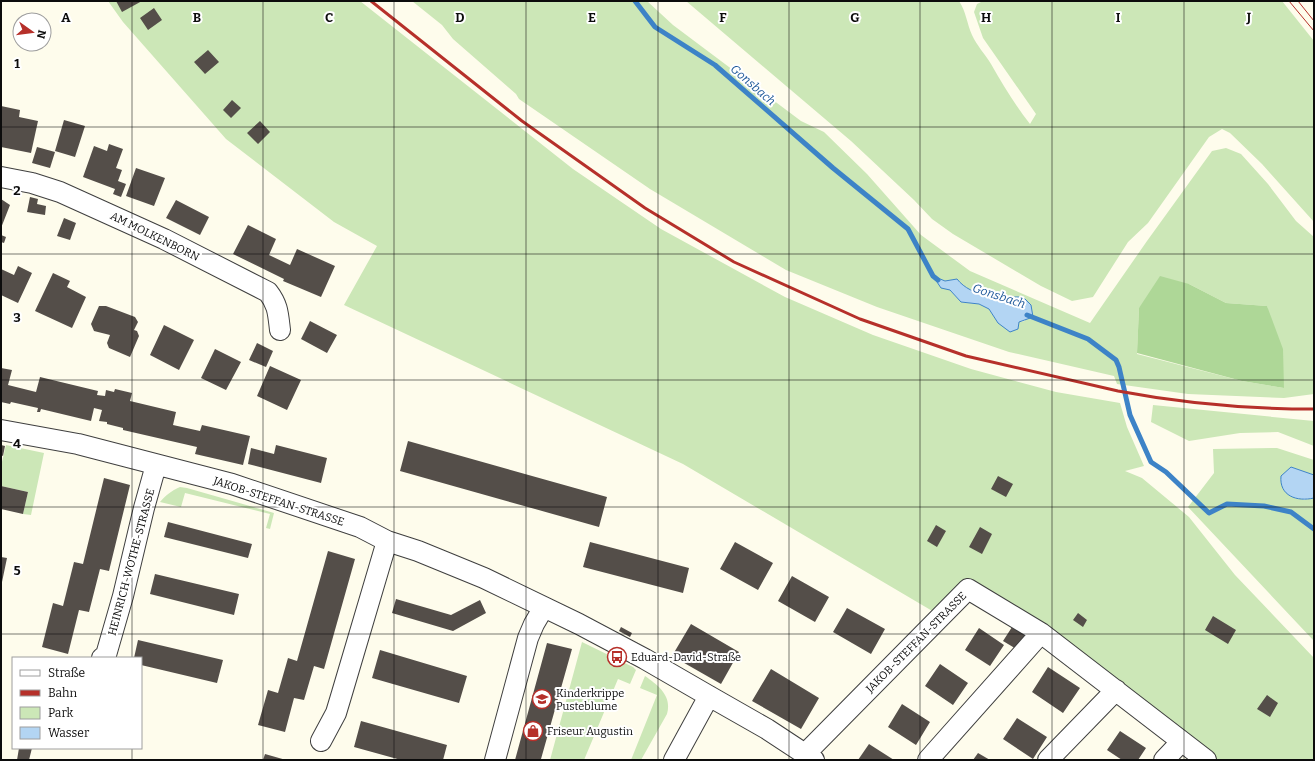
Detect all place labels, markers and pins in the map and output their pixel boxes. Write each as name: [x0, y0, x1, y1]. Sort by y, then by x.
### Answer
bus stop icon: Eduard-David-Straße: [606, 646, 628, 668]
place label: Eduard-David-Straße: [631, 651, 741, 664]
place label: Kinderkrippe Pusteblume: [556, 687, 624, 713]
school or university icon: Kinderkrippe Pusteblume: [531, 688, 553, 710]
shop icon: Friseur Augustin: [522, 720, 544, 742]
place label: Friseur Augustin: [547, 725, 633, 738]

